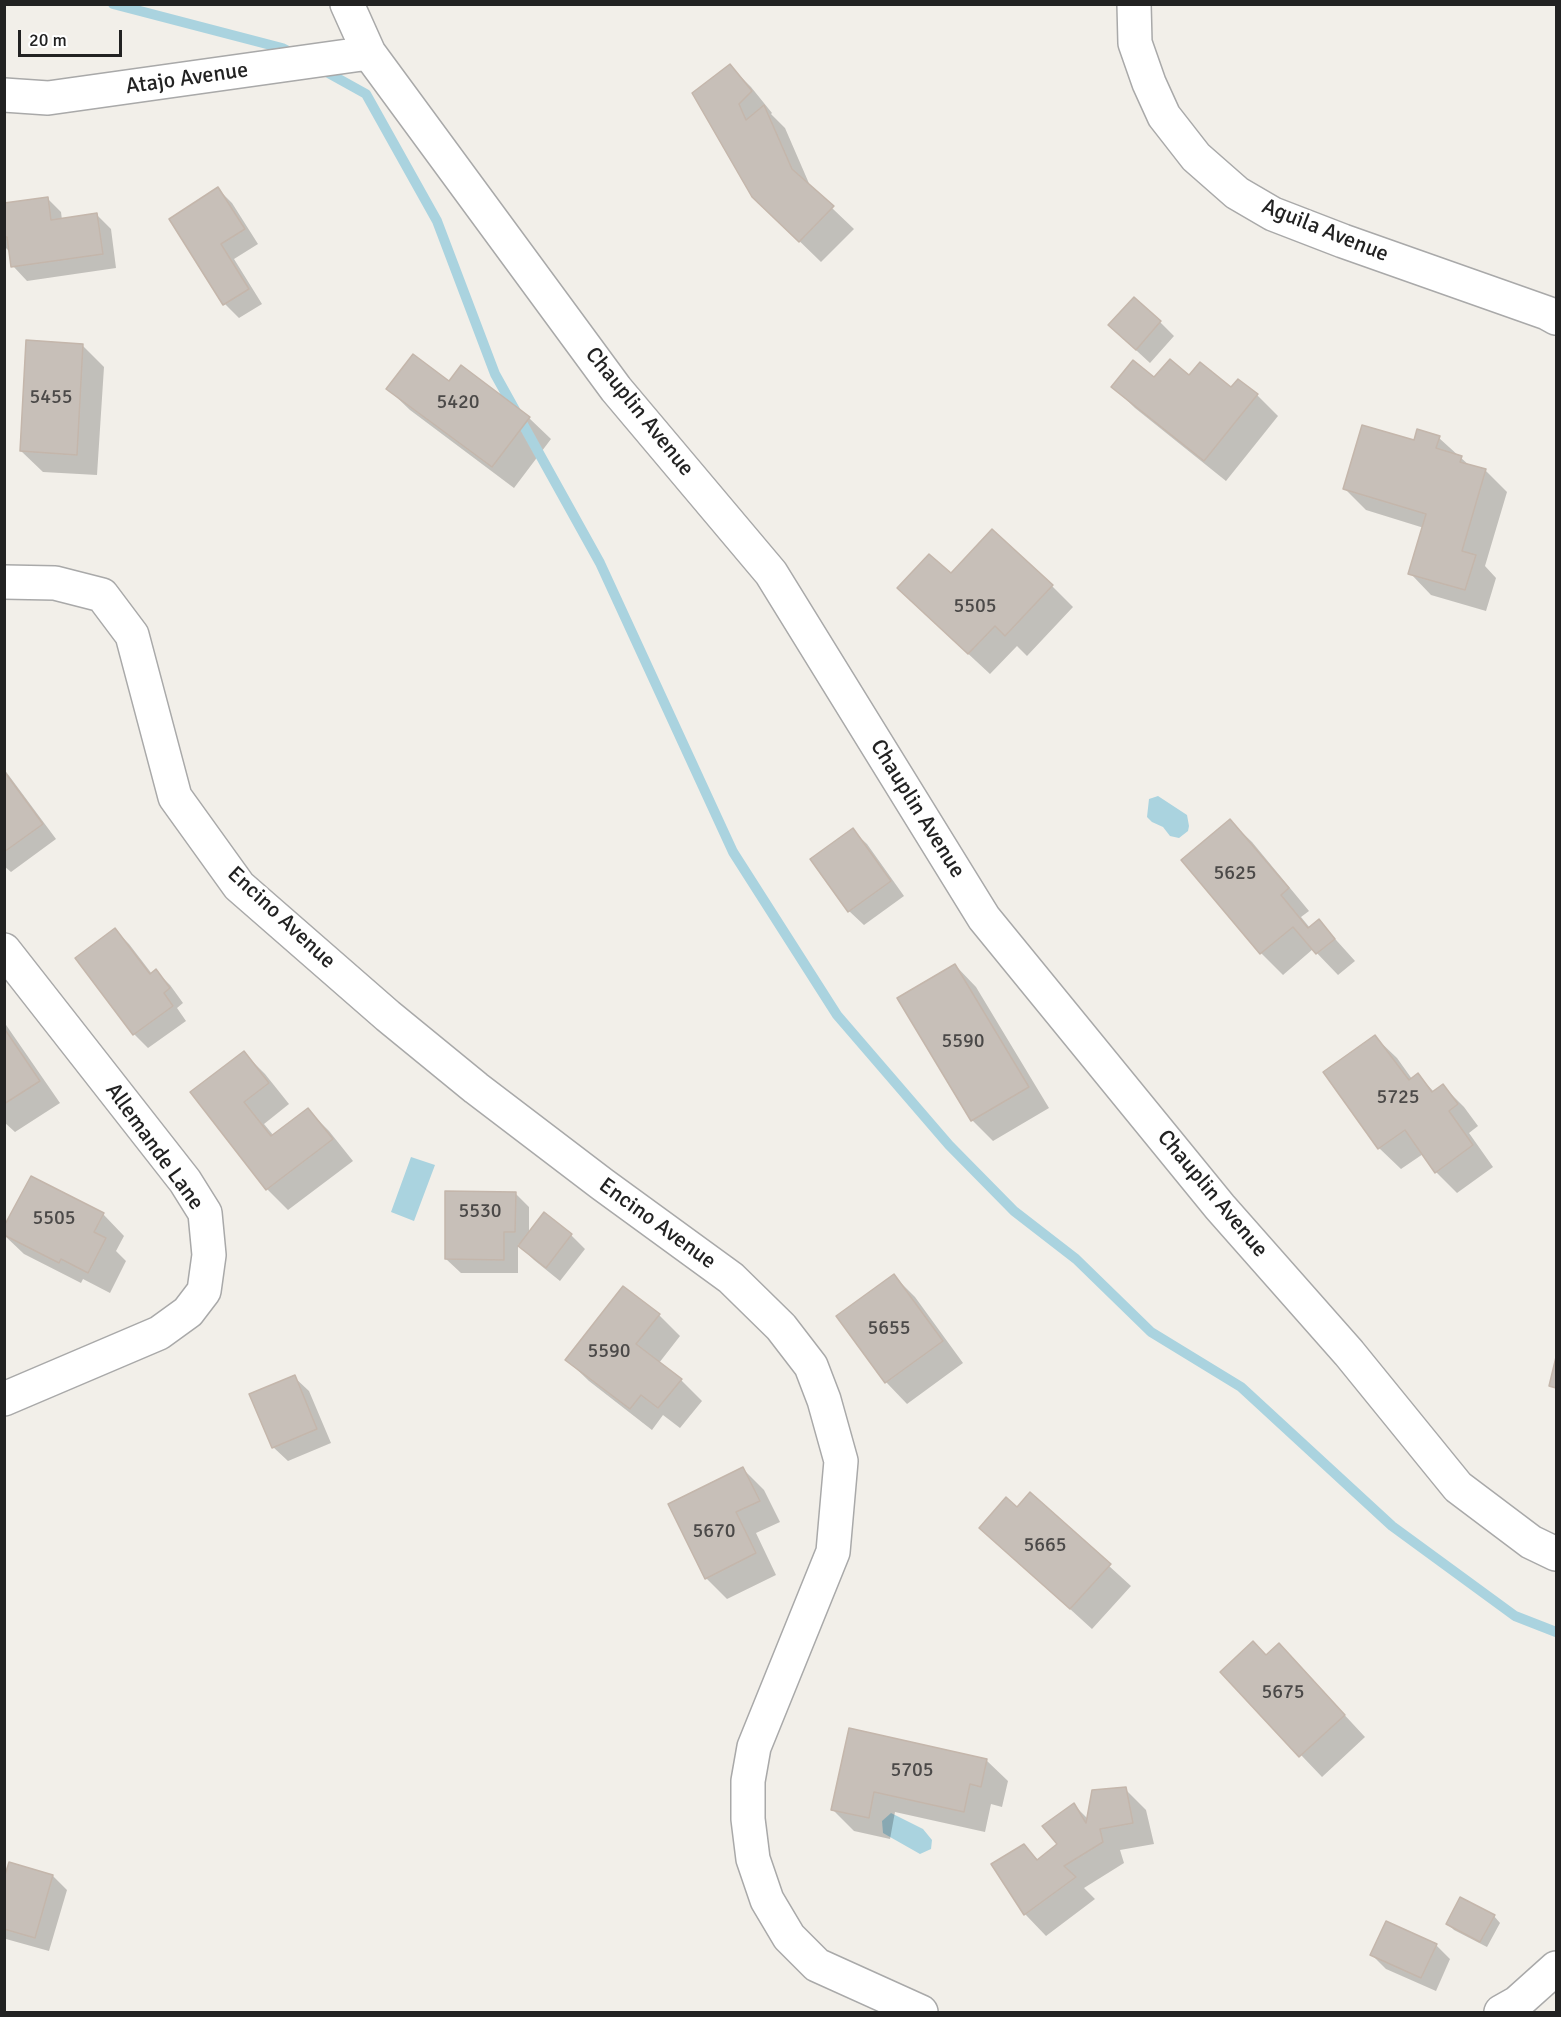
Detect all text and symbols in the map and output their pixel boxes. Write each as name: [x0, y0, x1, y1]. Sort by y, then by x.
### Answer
scale bar: [21, 18, 124, 56]
text: 20 m: [29, 29, 67, 51]
street label: Atajo Avenue: [124, 57, 250, 101]
street label: Aguila Avenue: [1258, 194, 1392, 268]
street label: Chauplin Avenue: [579, 342, 699, 482]
house number: 5455: [29, 386, 73, 410]
house number: 5420: [436, 391, 480, 415]
house number: 5505: [953, 595, 997, 619]
street label: Chauplin Avenue: [864, 735, 970, 883]
street label: Encino Avenue: [221, 861, 341, 975]
house number: 5625: [1213, 862, 1257, 886]
house number: 5590: [941, 1030, 985, 1054]
street label: Allemande Lane: [99, 1078, 209, 1216]
house number: 5725: [1376, 1086, 1420, 1110]
street label: Chauplin Avenue: [1151, 1125, 1273, 1263]
street label: Encino Avenue: [593, 1173, 721, 1275]
house number: 5530: [458, 1200, 502, 1224]
house number: 5505: [32, 1207, 76, 1231]
house number: 5655: [867, 1317, 911, 1341]
house number: 5590: [587, 1340, 631, 1364]
house number: 5670: [692, 1520, 736, 1544]
house number: 5665: [1023, 1534, 1067, 1558]
house number: 5675: [1261, 1681, 1305, 1705]
house number: 5705: [890, 1759, 934, 1783]

